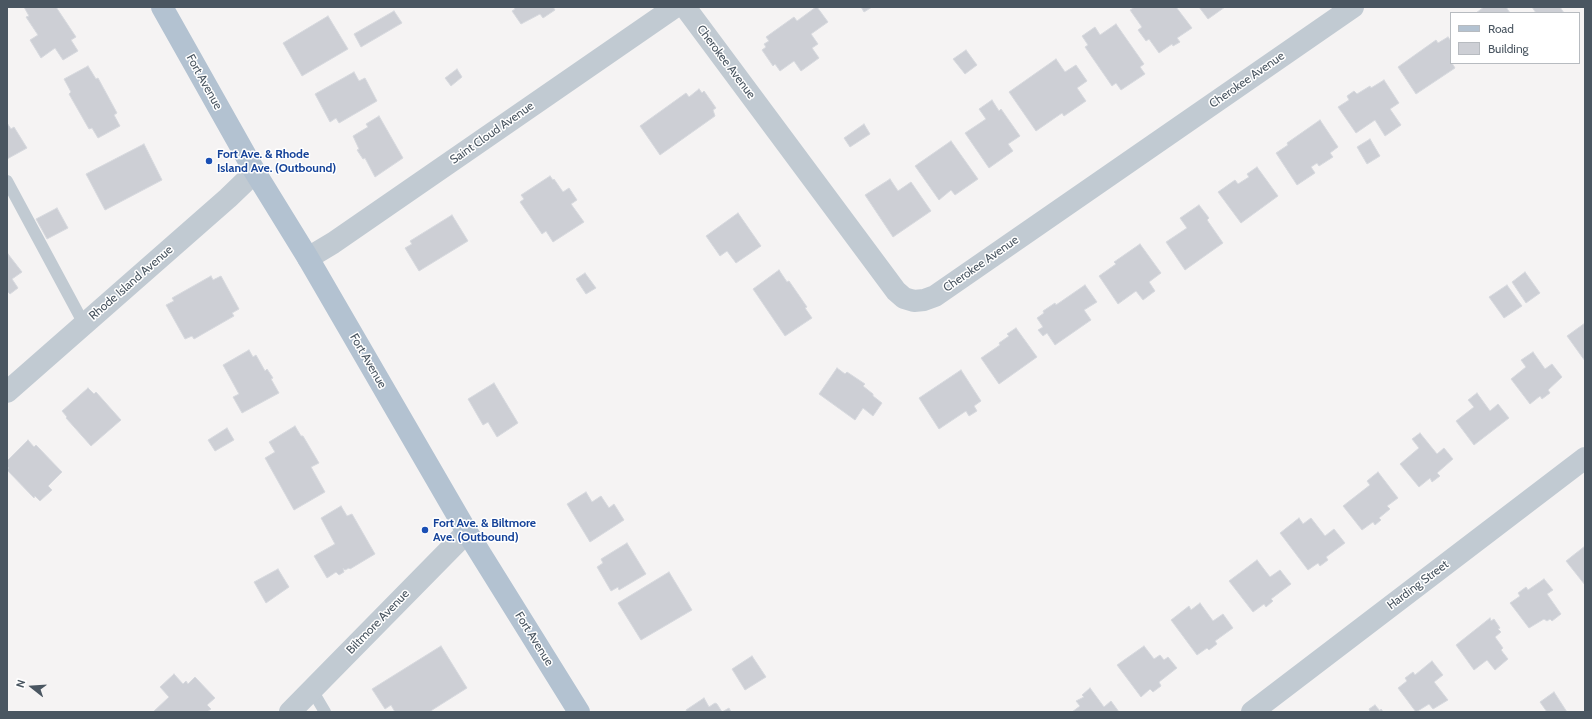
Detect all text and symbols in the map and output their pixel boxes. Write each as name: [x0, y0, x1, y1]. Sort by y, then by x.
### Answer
legend: [1450, 12, 1580, 64]
text: Road: [1488, 21, 1514, 36]
street label: Cherokee Avenue: [694, 22, 758, 102]
text: Building: [1488, 41, 1529, 56]
street label: Cherokee Avenue: [1207, 49, 1287, 111]
street label: Fort Avenue: [183, 52, 225, 112]
street label: Saint Cloud Avenue: [447, 99, 537, 167]
place label: Fort Ave. & Rhode Island Ave. (Outbound): [217, 147, 336, 175]
marker: Fort Ave. & Rhode Island Ave. (Outbound): [204, 156, 214, 166]
street label: Cherokee Avenue: [941, 233, 1021, 295]
street label: Rhode Island Avenue: [86, 243, 176, 323]
street label: Fort Avenue: [347, 331, 389, 391]
place label: Fort Ave. & Biltmore Ave. (Outbound): [433, 516, 536, 544]
marker: Fort Ave. & Biltmore Ave. (Outbound): [420, 525, 430, 535]
street label: Harding Street: [1384, 557, 1452, 613]
street label: Biltmore Avenue: [344, 587, 412, 657]
street label: Fort Avenue: [512, 609, 556, 669]
north arrow: [12, 667, 52, 707]
text: N: [13, 678, 28, 689]

